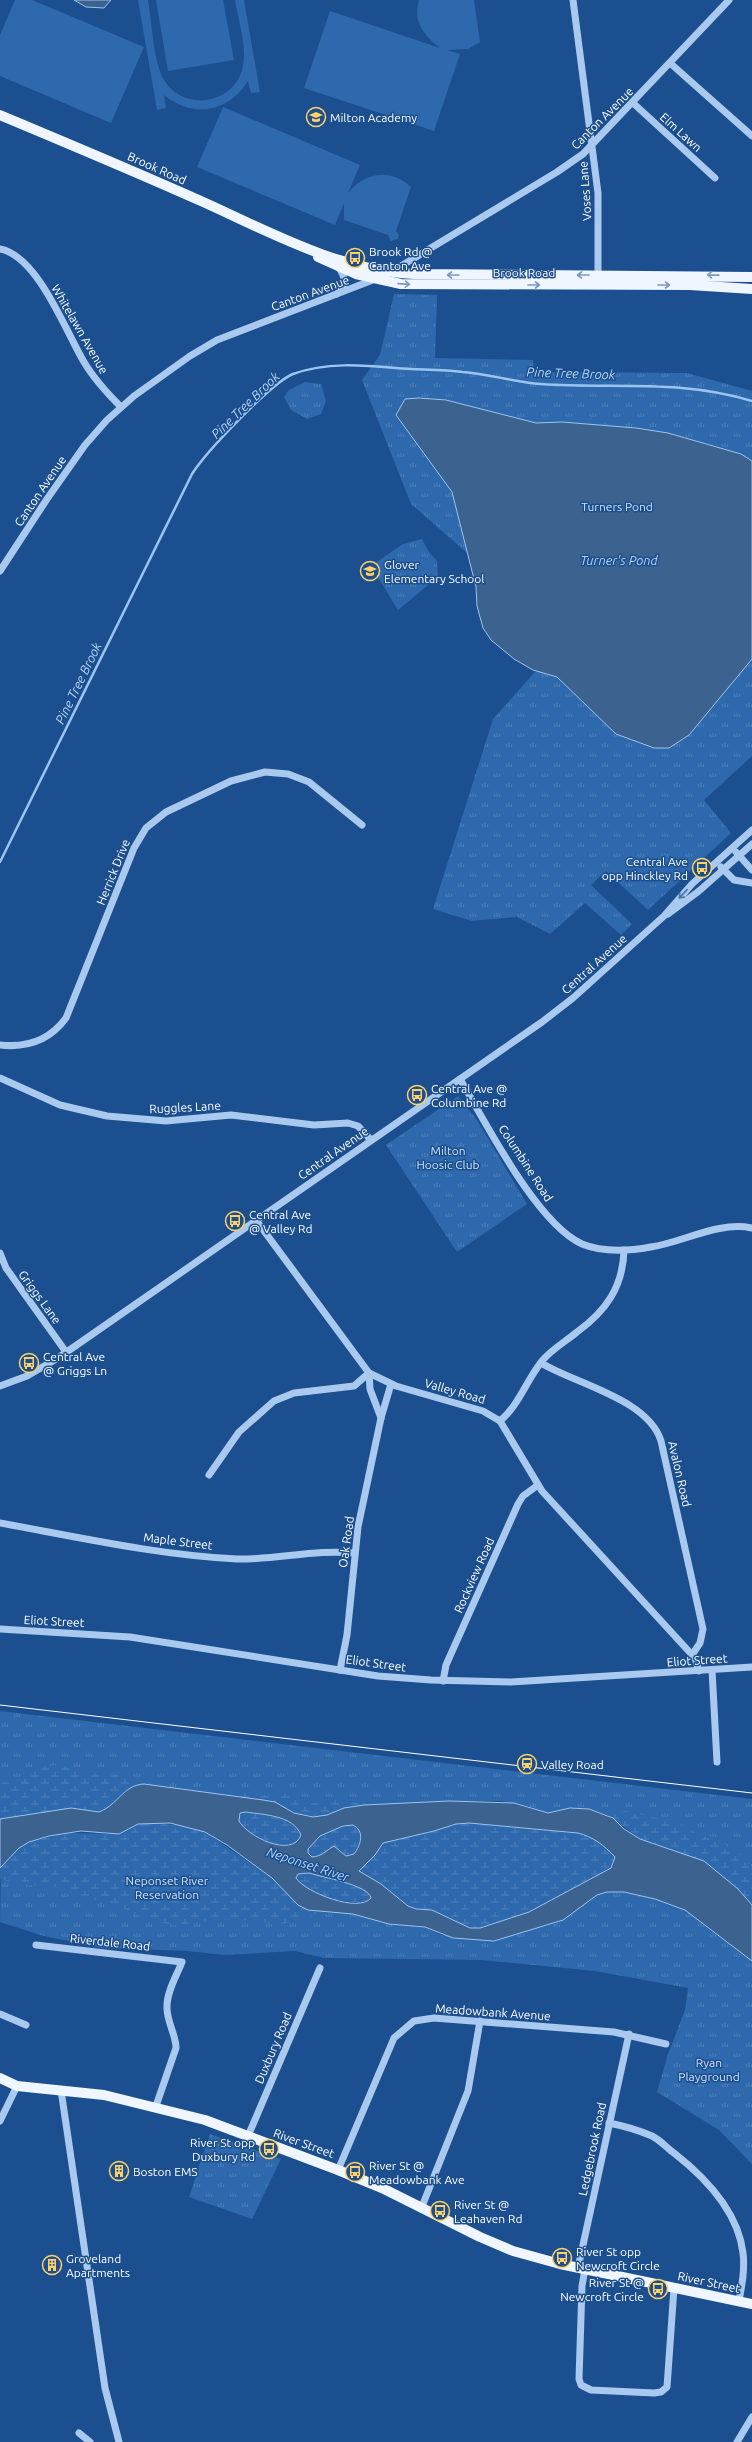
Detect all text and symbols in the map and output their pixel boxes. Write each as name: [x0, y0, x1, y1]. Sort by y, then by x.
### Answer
street label: Canton Avenue: [568, 84, 636, 152]
school or university icon: Milton Academy: [305, 106, 327, 128]
street label: Elm Lawn: [658, 110, 704, 154]
place label: Milton Academy: [330, 111, 417, 124]
street label: Brook Road: [126, 149, 188, 187]
street label: Voses Lane: [576, 161, 594, 221]
place label: Brook Rd @ Canton Ave: [369, 245, 433, 272]
bus stop icon: Brook Rd @ Canton Ave: [344, 247, 366, 269]
street label: Brook Road: [493, 266, 555, 279]
one-way arrow: [447, 271, 460, 279]
one-way arrow: [577, 271, 590, 279]
one-way arrow: [707, 271, 720, 279]
street label: Canton Avenue: [269, 273, 351, 313]
one-way arrow: [397, 280, 410, 287]
one-way arrow: [527, 281, 540, 289]
one-way arrow: [657, 281, 670, 289]
street label: Whitelawn Avenue: [49, 282, 111, 376]
water label: Pine Tree Brook: [526, 364, 616, 382]
water label: Pine Tree Brook: [208, 369, 282, 441]
street label: Canton Avenue: [12, 453, 68, 529]
park label: Turners Pond: [581, 500, 653, 513]
water label: Turner's Pond: [580, 553, 659, 567]
place label: Glover Elementary School: [384, 558, 484, 585]
school or university icon: Glover Elementary School: [359, 560, 381, 582]
water label: Pine Tree Brook: [52, 640, 104, 726]
street label: Herrick Drive: [94, 837, 132, 907]
place label: Central Ave opp Hinckley Rd: [602, 855, 688, 882]
bus stop icon: Central Ave opp Hinckley Rd: [691, 857, 713, 879]
one-way arrow: [678, 889, 687, 899]
street label: Central Avenue: [559, 932, 629, 996]
place label: Central Ave @ Columbine Rd: [431, 1082, 507, 1109]
bus stop icon: Central Ave @ Columbine Rd: [406, 1084, 428, 1106]
street label: Ruggles Lane: [149, 1099, 221, 1115]
street label: Columbine Road: [496, 1122, 556, 1204]
street label: Central Avenue: [295, 1124, 371, 1182]
park label: Milton Hoosic Club: [416, 1144, 480, 1171]
place label: Central Ave @ Valley Rd: [249, 1208, 313, 1235]
bus stop icon: Central Ave @ Valley Rd: [224, 1210, 246, 1232]
street label: Griggs Lane: [16, 1268, 64, 1326]
place label: Central Ave @ Griggs Ln: [43, 1350, 107, 1377]
bus stop icon: Central Ave @ Griggs Ln: [18, 1352, 40, 1374]
street label: Valley Road: [423, 1376, 487, 1406]
street label: Avalon Road: [666, 1440, 694, 1508]
street label: Oak Road: [336, 1515, 356, 1569]
street label: Maple Street: [143, 1530, 214, 1552]
street label: Rockview Road: [452, 1535, 496, 1615]
street label: Eliot Street: [23, 1613, 85, 1629]
street label: Eliot Street: [666, 1651, 728, 1669]
street label: Eliot Street: [345, 1652, 407, 1674]
station icon: Valley Road: [516, 1753, 538, 1775]
place label: Valley Road: [541, 1758, 604, 1771]
water label: Neponset River: [265, 1844, 352, 1884]
park label: Neponset River Reservation: [126, 1874, 209, 1901]
street label: Riverdale Road: [69, 1931, 151, 1953]
street label: Meadowbank Avenue: [435, 2001, 551, 2023]
street label: Duxbury Road: [252, 2010, 294, 2086]
park label: Ryan Playground: [678, 2056, 740, 2083]
street label: Ledgebrook Road: [576, 2101, 608, 2197]
street label: River Street: [272, 2126, 336, 2160]
place label: River St opp Duxbury Rd: [190, 2136, 255, 2163]
bus stop icon: River St opp Duxbury Rd: [258, 2138, 280, 2160]
place label: River St @ Meadowbank Ave: [369, 2159, 465, 2186]
building icon: Boston EMS: [108, 2160, 130, 2182]
bus stop icon: River St @ Meadowbank Ave: [344, 2161, 366, 2183]
place label: Boston EMS: [133, 2165, 198, 2178]
place label: River St @ Leahaven Rd: [454, 2198, 522, 2225]
bus stop icon: River St @ Leahaven Rd: [429, 2200, 451, 2222]
place label: River St opp Newcroft Circle: [576, 2245, 660, 2272]
bus stop icon: River St opp Newcroft Circle: [551, 2247, 573, 2269]
place label: Groveland Apartments: [66, 2252, 130, 2279]
building icon: Groveland Apartments: [41, 2254, 63, 2276]
street label: River Street: [677, 2269, 742, 2295]
place label: River St @ Newcroft Circle: [560, 2276, 644, 2303]
bus stop icon: River St @ Newcroft Circle: [647, 2278, 669, 2300]

